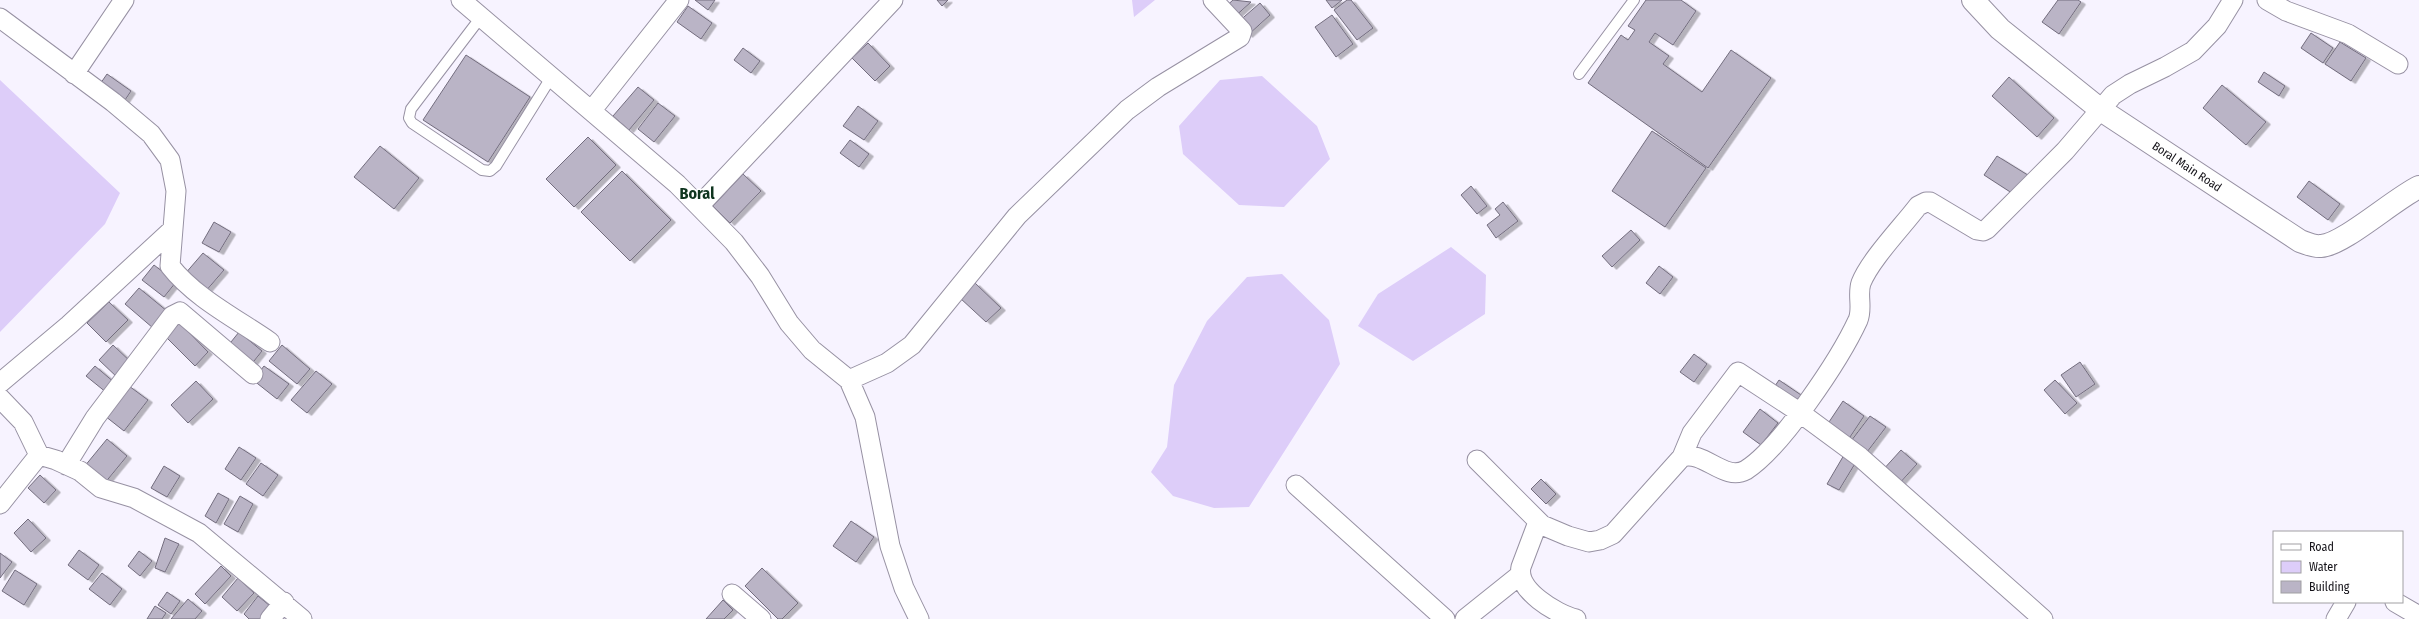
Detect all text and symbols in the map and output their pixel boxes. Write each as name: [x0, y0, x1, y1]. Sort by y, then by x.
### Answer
street label: Boral Main Road: [2150, 139, 2224, 194]
district label: Boral: [679, 184, 715, 203]
legend: [2273, 531, 2403, 603]
text: Road: [2309, 540, 2334, 554]
text: Water: [2309, 560, 2338, 574]
text: Building: [2309, 580, 2350, 594]

